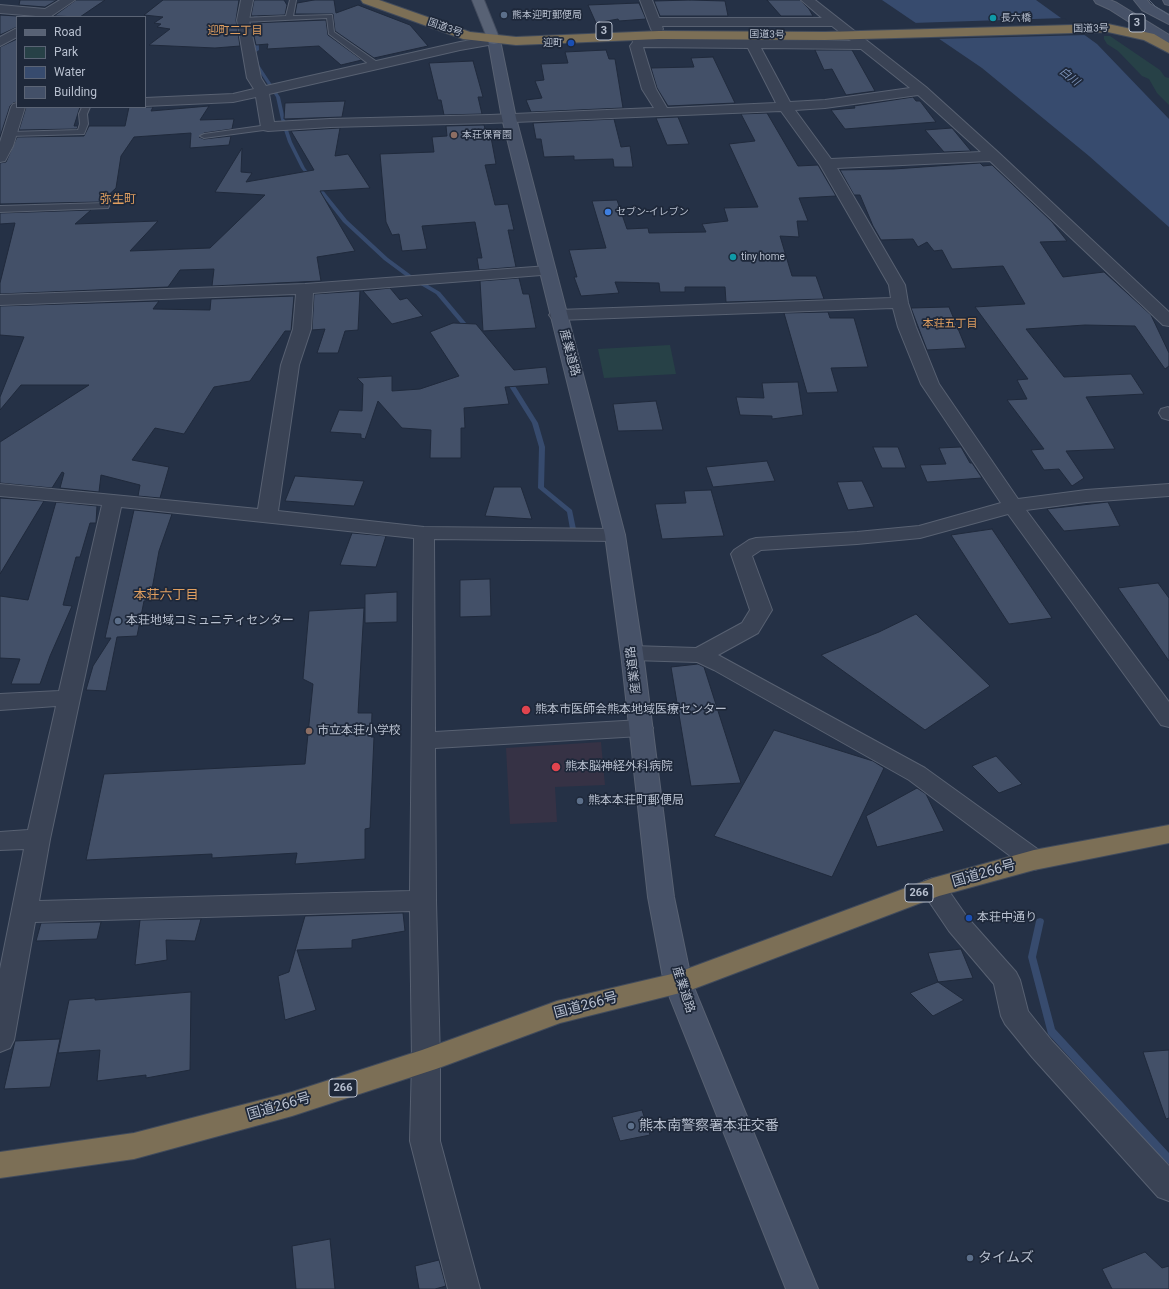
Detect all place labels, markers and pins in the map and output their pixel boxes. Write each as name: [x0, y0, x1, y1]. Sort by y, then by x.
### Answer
place label: 熊本迎町郵便局: [512, 9, 582, 21]
marker: 熊本迎町郵便局: [499, 10, 509, 20]
place label: 長六橋: [1001, 12, 1031, 24]
marker: 長六橋: [988, 13, 998, 23]
place label: 迎町: [543, 37, 563, 49]
marker: 迎町: [566, 38, 576, 48]
place label: 本荘保育園: [462, 129, 512, 141]
marker: 本荘保育園: [449, 130, 459, 140]
place label: セブン-イレブン: [616, 206, 689, 218]
marker: セブン-イレブン: [603, 207, 613, 217]
place label: tiny home: [741, 251, 785, 263]
marker: tiny home: [728, 252, 738, 262]
place label: 本荘地域コミュニティセンター: [126, 614, 294, 628]
marker: 本荘地域コミュニティセンター: [113, 616, 123, 626]
place label: 熊本市医師会熊本地域医療センター: [535, 703, 727, 717]
marker: 熊本市医師会熊本地域医療センター: [520, 704, 532, 716]
place label: 市立本荘小学校: [317, 724, 401, 738]
marker: 市立本荘小学校: [304, 726, 314, 736]
place label: 熊本脳神経外科病院: [565, 760, 673, 774]
marker: 熊本脳神経外科病院: [550, 761, 562, 773]
place label: 熊本本荘町郵便局: [588, 794, 684, 808]
marker: 熊本本荘町郵便局: [575, 796, 585, 806]
place label: 本荘中通り: [977, 911, 1037, 925]
marker: 本荘中通り: [964, 913, 974, 923]
place label: 熊本南警察署本荘交番: [639, 1118, 779, 1134]
marker: 熊本南警察署本荘交番: [626, 1121, 636, 1131]
place label: タイムズ: [978, 1250, 1034, 1266]
marker: タイムズ: [965, 1253, 975, 1263]

